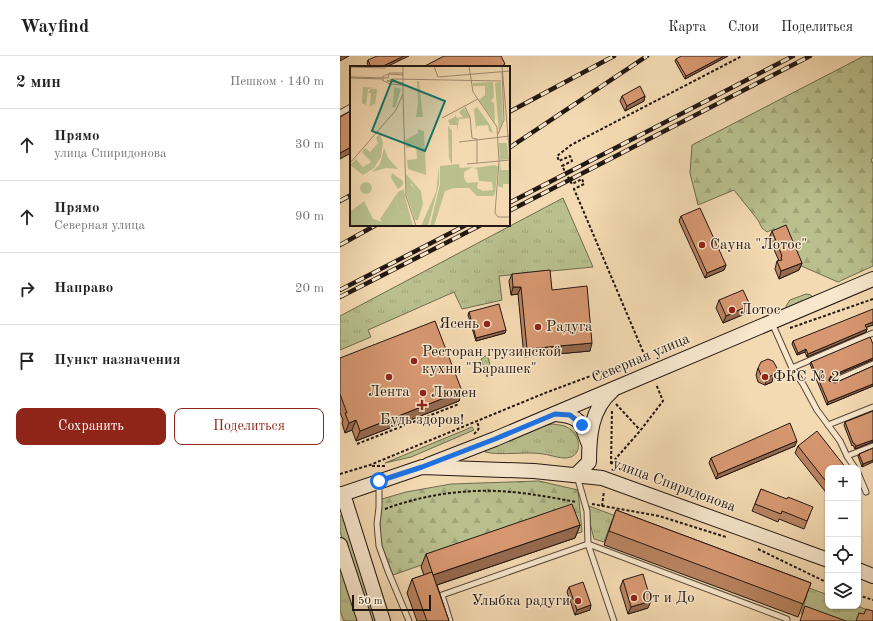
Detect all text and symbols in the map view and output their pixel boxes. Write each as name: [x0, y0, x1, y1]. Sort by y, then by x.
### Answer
text: Wayfind: [20, 18, 89, 37]
text: Карта: [668, 20, 706, 34]
text: Слои: [728, 20, 759, 34]
text: Поделиться: [781, 20, 853, 34]
inset map: [350, 66, 510, 226]
text: 2 мин: [16, 74, 61, 91]
text: Пешком · 140 m: [230, 75, 324, 88]
text: Прямо: [54, 129, 100, 144]
icon: ahead: [16, 134, 38, 156]
text: 30 m: [295, 138, 324, 151]
text: улица Спиридонова: [54, 147, 167, 160]
text: Прямо: [54, 201, 100, 216]
icon: ahead: [16, 206, 38, 228]
text: 90 m: [295, 210, 324, 223]
text: Северная улица: [54, 219, 145, 232]
place label: Сауна "Лотос": [710, 238, 807, 253]
marker: Сауна "Лотос": [697, 240, 707, 250]
icon: right: [16, 278, 38, 300]
text: Направо: [54, 281, 113, 296]
text: 20 m: [295, 282, 324, 295]
place label: Лотос: [740, 303, 781, 318]
marker: Лотос: [727, 305, 737, 315]
place label: Ясень: [439, 317, 479, 332]
marker: Ясень: [482, 319, 492, 329]
place label: Радуга: [546, 320, 593, 335]
marker: Радуга: [533, 322, 543, 332]
street label: Северная улица: [590, 331, 693, 386]
place label: Ресторан грузинской кухни "Барашек": [422, 345, 561, 377]
icon: arrive: [16, 350, 38, 372]
text: Пункт назначения: [54, 353, 181, 368]
marker: Ресторан грузинской кухни "Барашек": [409, 356, 419, 366]
place label: ФКС № 2: [773, 370, 840, 385]
marker: Лента: [384, 372, 394, 382]
marker: ФКС № 2: [760, 372, 770, 382]
place label: Лента: [368, 385, 410, 400]
place label: Люмен: [431, 386, 476, 401]
marker: Люмен: [418, 388, 428, 398]
marker: Будь здоров!: [417, 400, 427, 410]
button: Сохранить: [16, 408, 166, 445]
button: Поделиться: [174, 408, 324, 445]
place label: Будь здоров!: [380, 413, 464, 428]
route end: [573, 416, 591, 434]
street label: улица Спиридонова: [610, 457, 738, 515]
map controls: [825, 465, 861, 609]
button: +: [825, 465, 861, 501]
route start: [370, 472, 388, 490]
button: −: [825, 501, 861, 537]
button: locate: [825, 537, 861, 573]
button: layers: [825, 573, 861, 609]
place label: От и До: [642, 591, 695, 606]
scale bar: [352, 593, 431, 612]
marker: От и До: [629, 593, 639, 603]
place label: Улыбка радуги: [471, 594, 570, 609]
text: 50 m: [358, 596, 383, 607]
marker: Улыбка радуги: [573, 596, 583, 606]

